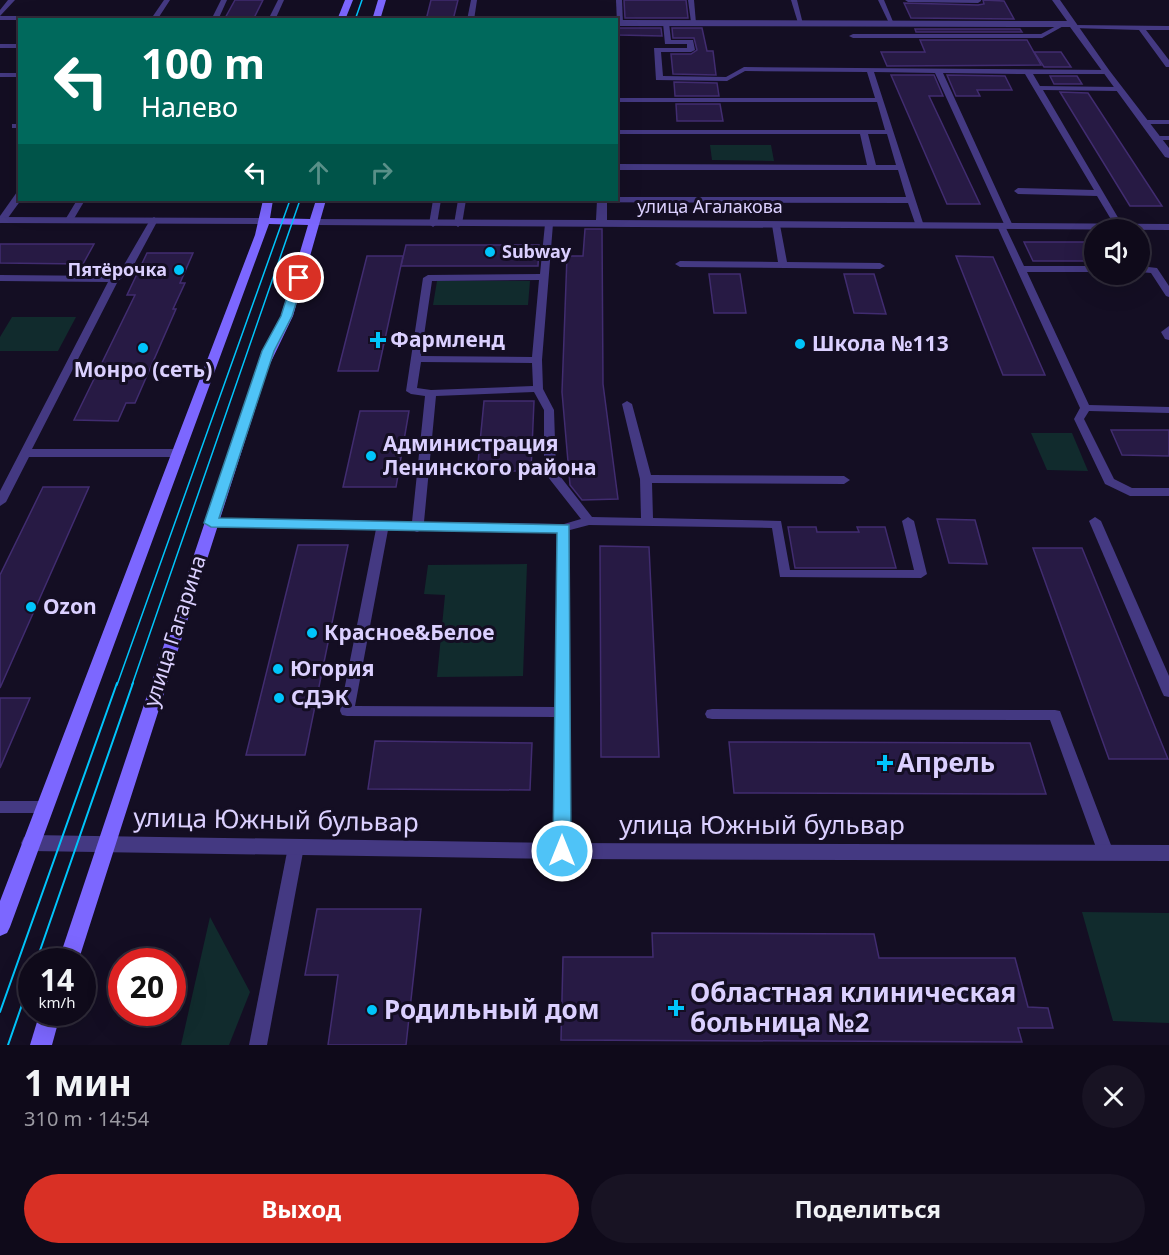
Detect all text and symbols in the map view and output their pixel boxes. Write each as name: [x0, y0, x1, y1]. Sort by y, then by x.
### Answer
text: 100 m: [141, 34, 265, 91]
icon: left: [42, 42, 120, 120]
text: Налево: [141, 88, 238, 125]
icon: left: [239, 156, 272, 189]
icon: ahead: [302, 156, 335, 189]
icon: right: [365, 156, 398, 189]
street label: улица Агалакова: [637, 194, 783, 218]
map controls: [1084, 219, 1150, 285]
button: sound: [1084, 219, 1150, 285]
place label: Subway: [502, 239, 572, 263]
marker: Subway: [483, 245, 497, 259]
pin: [273, 252, 324, 303]
place label: Пятёрочка: [68, 257, 167, 281]
icon: arrive: [282, 261, 315, 294]
marker: Пятёрочка: [172, 263, 186, 277]
place label: Фармленд: [390, 325, 505, 353]
place label: Школа №113: [812, 329, 949, 357]
marker: Фармленд: [371, 333, 385, 347]
marker: Школа №113: [793, 337, 807, 351]
marker: Монро (сеть): [136, 341, 150, 355]
place label: Монро (сеть): [74, 355, 212, 383]
place label: Администрация Ленинского района: [383, 429, 597, 481]
marker: Администрация Ленинского района: [364, 449, 378, 463]
street label: улица Гагарина: [136, 551, 212, 710]
place label: Ozon: [43, 592, 97, 620]
marker: Ozon: [24, 600, 38, 614]
place label: Красное&Белое: [324, 618, 495, 646]
marker: Красное&Белое: [305, 626, 319, 640]
place label: Югория: [290, 654, 374, 682]
marker: Югория: [271, 662, 285, 676]
place label: СДЭК: [291, 683, 350, 711]
marker: СДЭК: [272, 691, 286, 705]
place label: Апрель: [897, 744, 995, 780]
marker: Апрель: [878, 756, 892, 770]
street label: улица Южный бульвар: [133, 799, 419, 839]
street label: улица Южный бульвар: [619, 806, 905, 842]
position arrow: [530, 819, 594, 883]
speed limit sign: 20: [108, 948, 186, 1026]
text: 14: [40, 959, 74, 1000]
place label: Областная клиническая больница №2: [690, 974, 1016, 1040]
place label: Родильный дом: [384, 991, 600, 1027]
text: km/h: [39, 992, 75, 1012]
marker: Областная клиническая больница №2: [667, 999, 685, 1017]
marker: Родильный дом: [365, 1003, 379, 1017]
text: 1 мин: [24, 1058, 132, 1107]
button: close: [1082, 1065, 1145, 1128]
text: 310 m · 14:54: [24, 1105, 149, 1132]
button: Выход: [24, 1174, 579, 1243]
button: Поделиться: [591, 1174, 1145, 1243]

